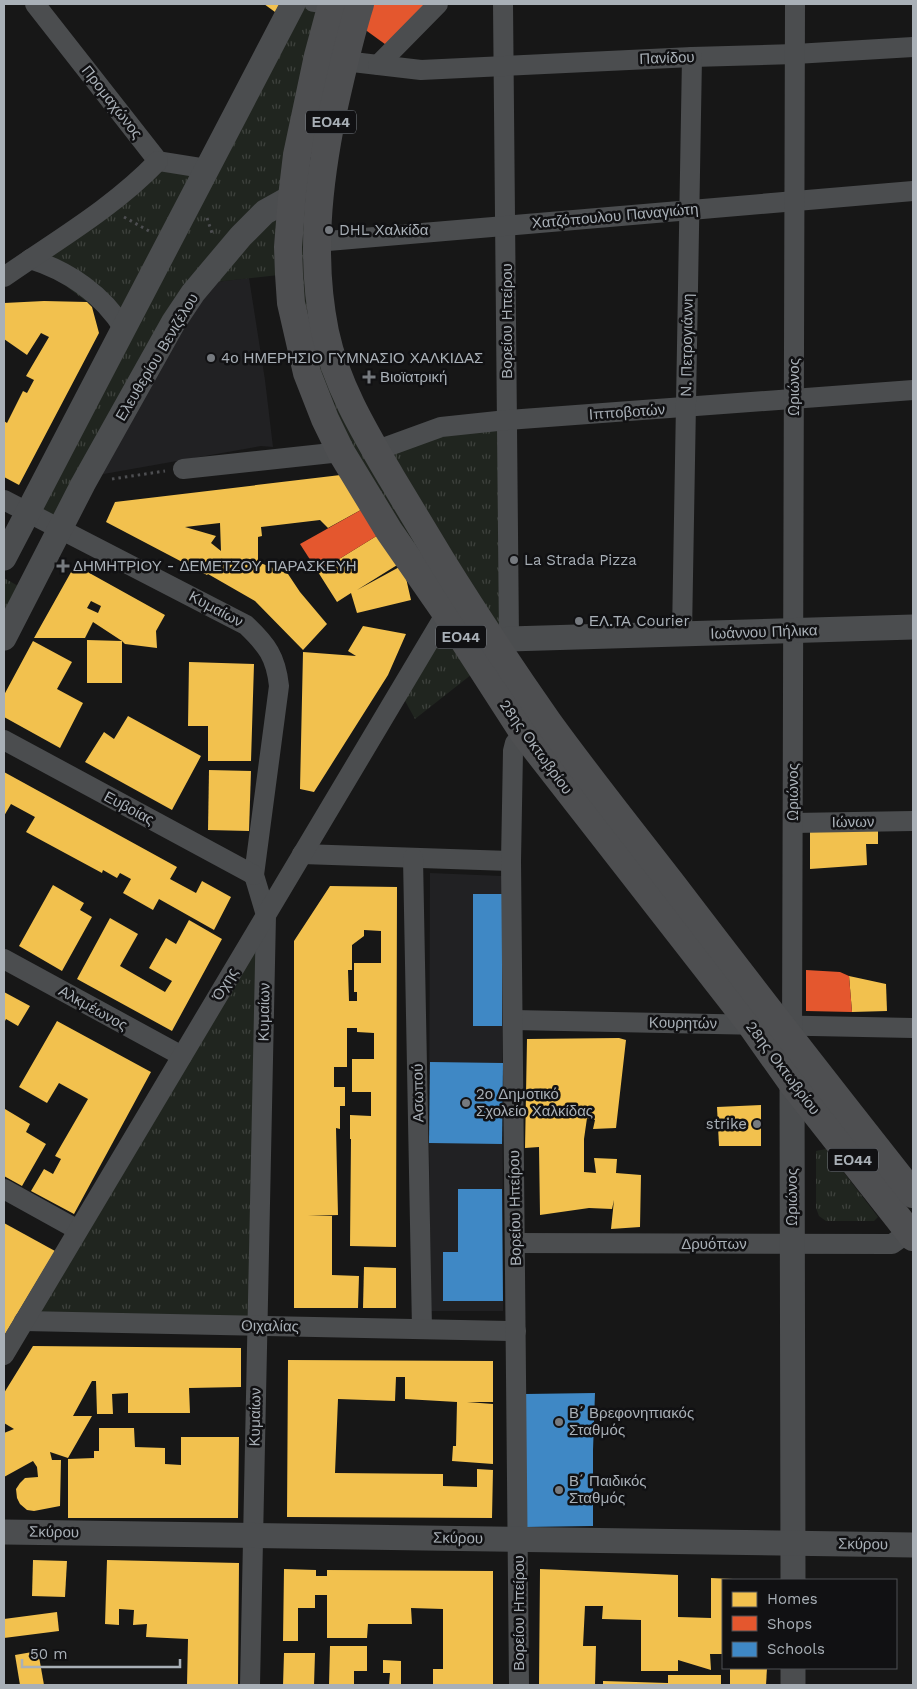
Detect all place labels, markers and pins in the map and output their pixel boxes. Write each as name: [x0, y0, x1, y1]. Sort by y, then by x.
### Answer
place label: DHL Χαλκίδα: [339, 221, 429, 239]
marker: DHL Χαλκίδα: [323, 224, 335, 236]
place label: 4ο ΗΜΕΡΗΣΙΟ ΓΥΜΝΑΣΙΟ ΧΑΛΚΙΔΑΣ: [221, 349, 483, 367]
marker: 4ο ΗΜΕΡΗΣΙΟ ΓΥΜΝΑΣΙΟ ΧΑΛΚΙΔΑΣ: [205, 352, 217, 364]
place label: Βιοϊατρική: [380, 368, 447, 386]
marker: Βιοϊατρική: [362, 370, 376, 384]
place label: La Strada Pizza: [524, 551, 637, 569]
marker: La Strada Pizza: [508, 554, 520, 566]
place label: ΔΗΜΗΤΡΙΟΥ - ΔΕΜΕΤΖΟΥ ΠΑΡΑΣΚΕΥΗ: [73, 557, 357, 575]
marker: ΔΗΜΗΤΡΙΟΥ - ΔΕΜΕΤΖΟΥ ΠΑΡΑΣΚΕΥΗ: [57, 560, 69, 572]
place label: ΕΛ.ΤΑ Courier: [589, 612, 690, 630]
marker: ΕΛ.ΤΑ Courier: [573, 615, 585, 627]
place label: 2ο Δημοτικό Σχολείο Χαλκίδας: [476, 1085, 593, 1120]
marker: 2ο Δημοτικό Σχολείο Χαλκίδας: [460, 1097, 472, 1109]
place label: strike: [706, 1115, 747, 1133]
marker: strike: [751, 1118, 763, 1130]
place label: Β΄ Βρεφονηπιακός Σταθμός: [569, 1404, 694, 1439]
marker: Β΄ Βρεφονηπιακός Σταθμός: [553, 1416, 565, 1428]
place label: Β΄ Παιδικός Σταθμός: [569, 1472, 647, 1507]
marker: Β΄ Παιδικός Σταθμός: [553, 1484, 565, 1496]

